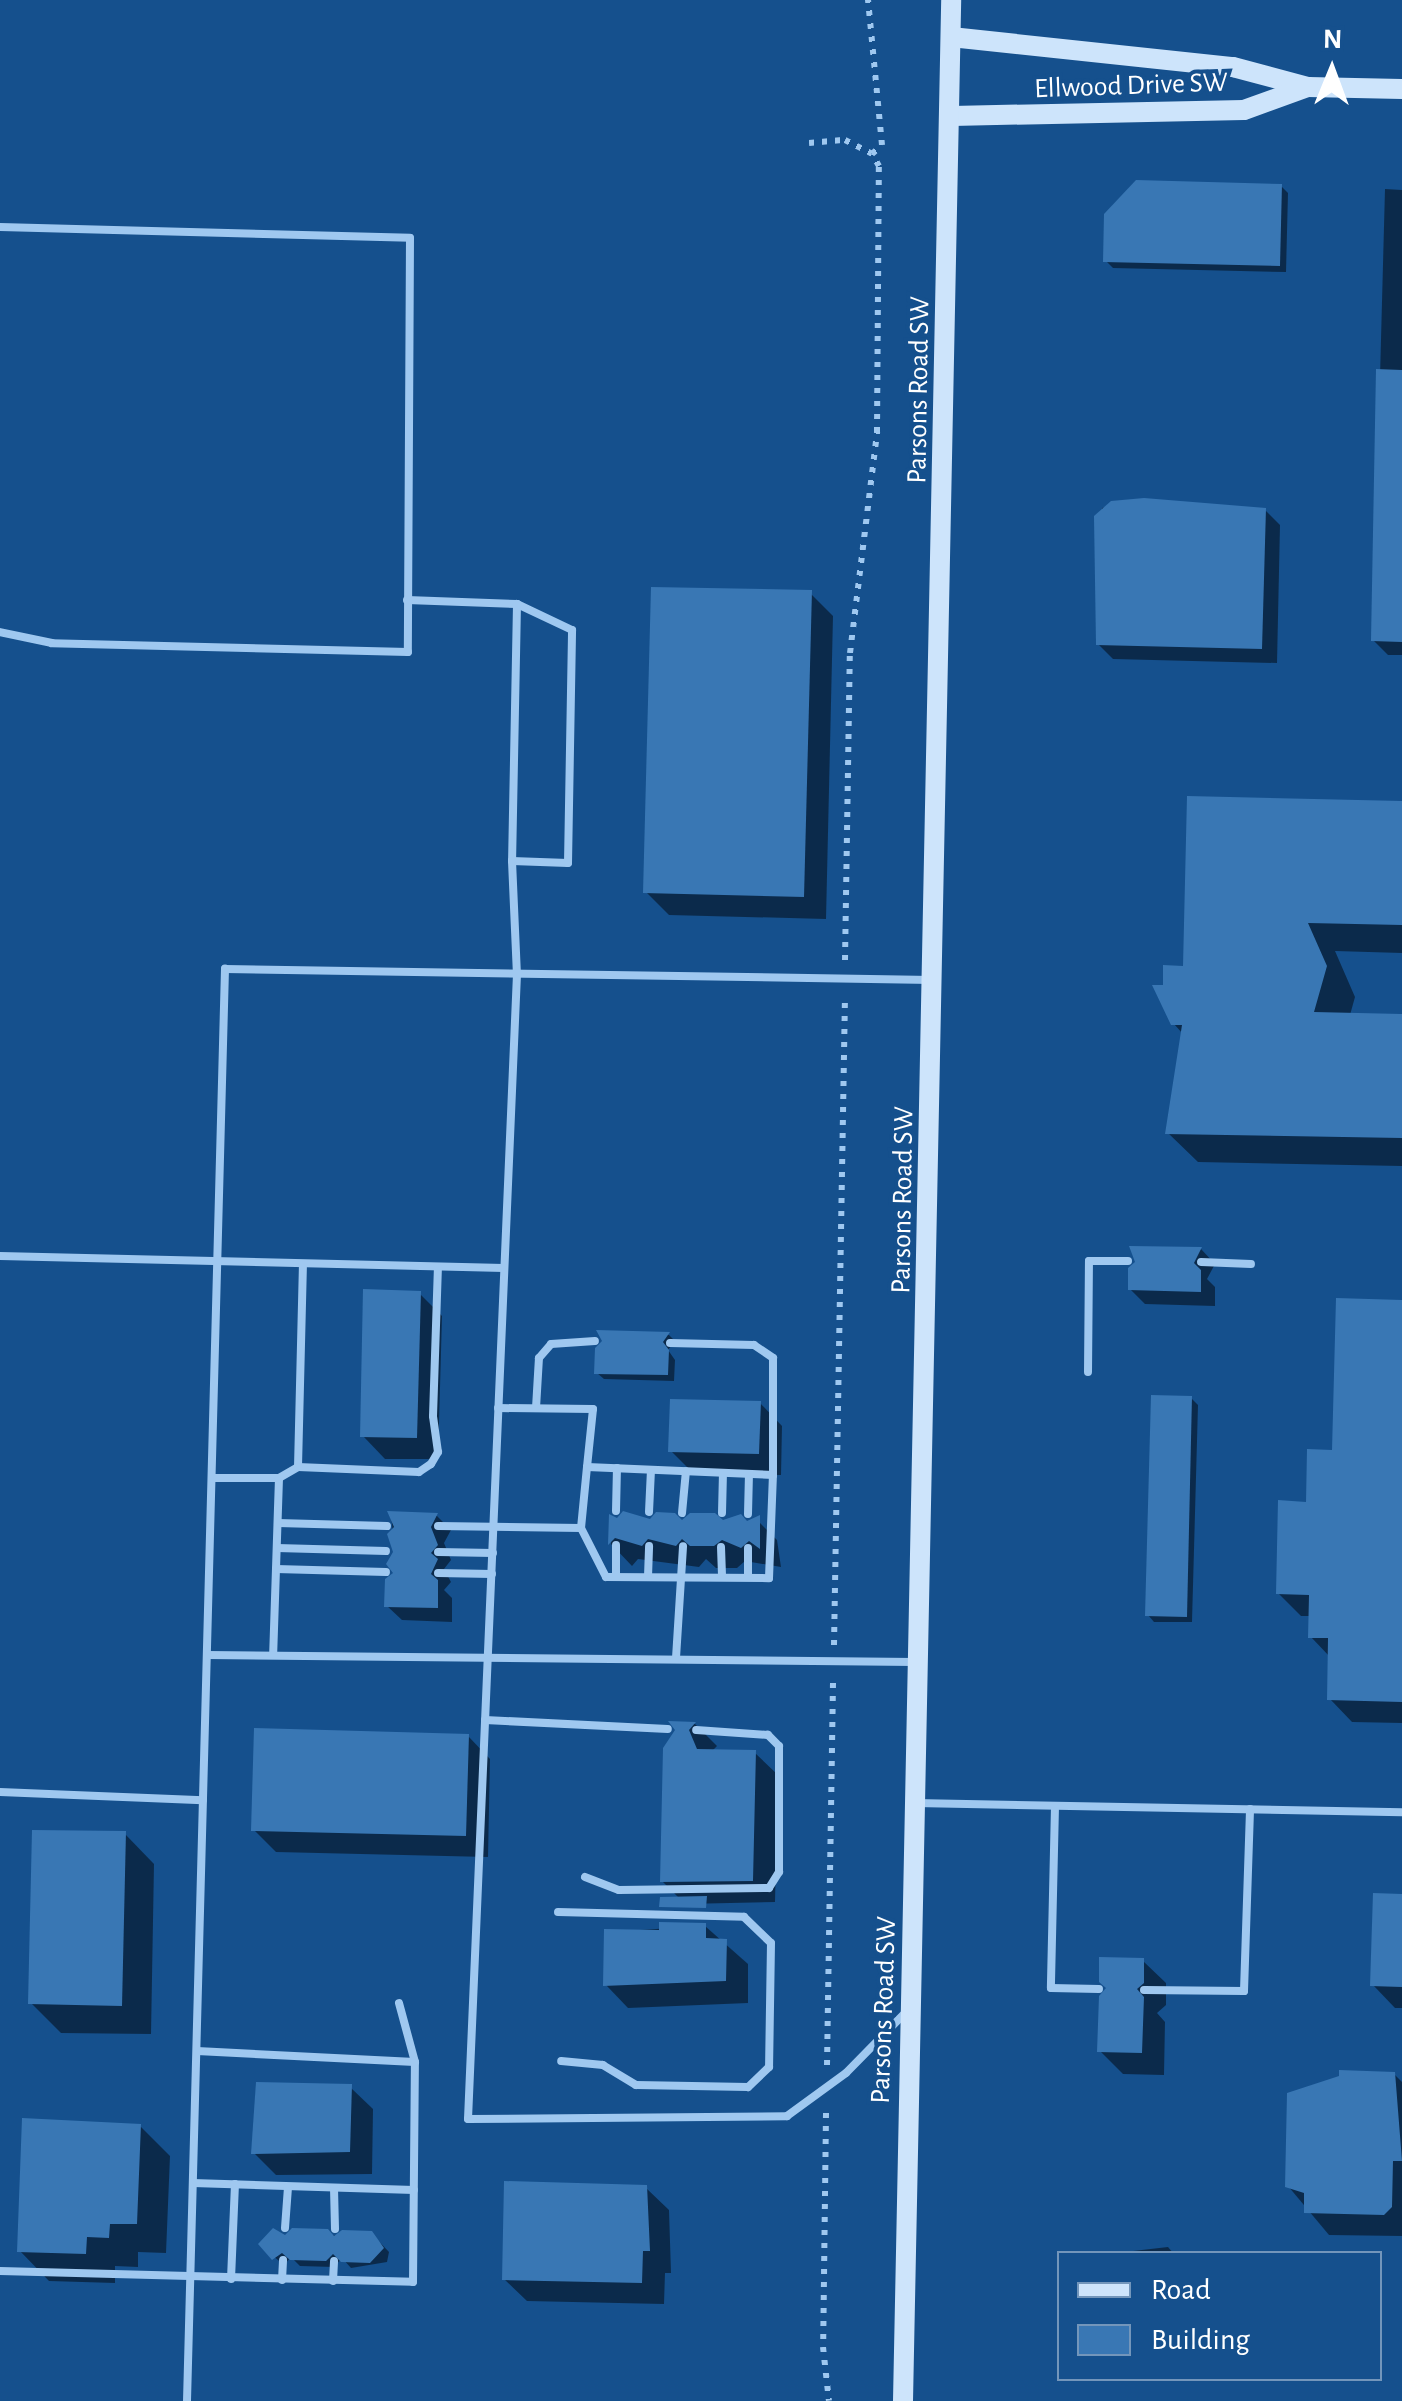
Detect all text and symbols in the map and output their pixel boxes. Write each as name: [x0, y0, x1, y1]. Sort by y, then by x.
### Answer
north arrow: [1282, 20, 1382, 120]
text: N: [1323, 26, 1343, 54]
street label: Ellwood Drive SW: [1034, 66, 1228, 106]
street label: Parsons Road SW: [901, 296, 937, 484]
street label: Parsons Road SW: [885, 1106, 921, 1294]
street label: Parsons Road SW: [864, 1916, 904, 2104]
legend: [1057, 2251, 1382, 2381]
text: Road: [1151, 2275, 1211, 2305]
text: Building: [1151, 2325, 1250, 2355]

